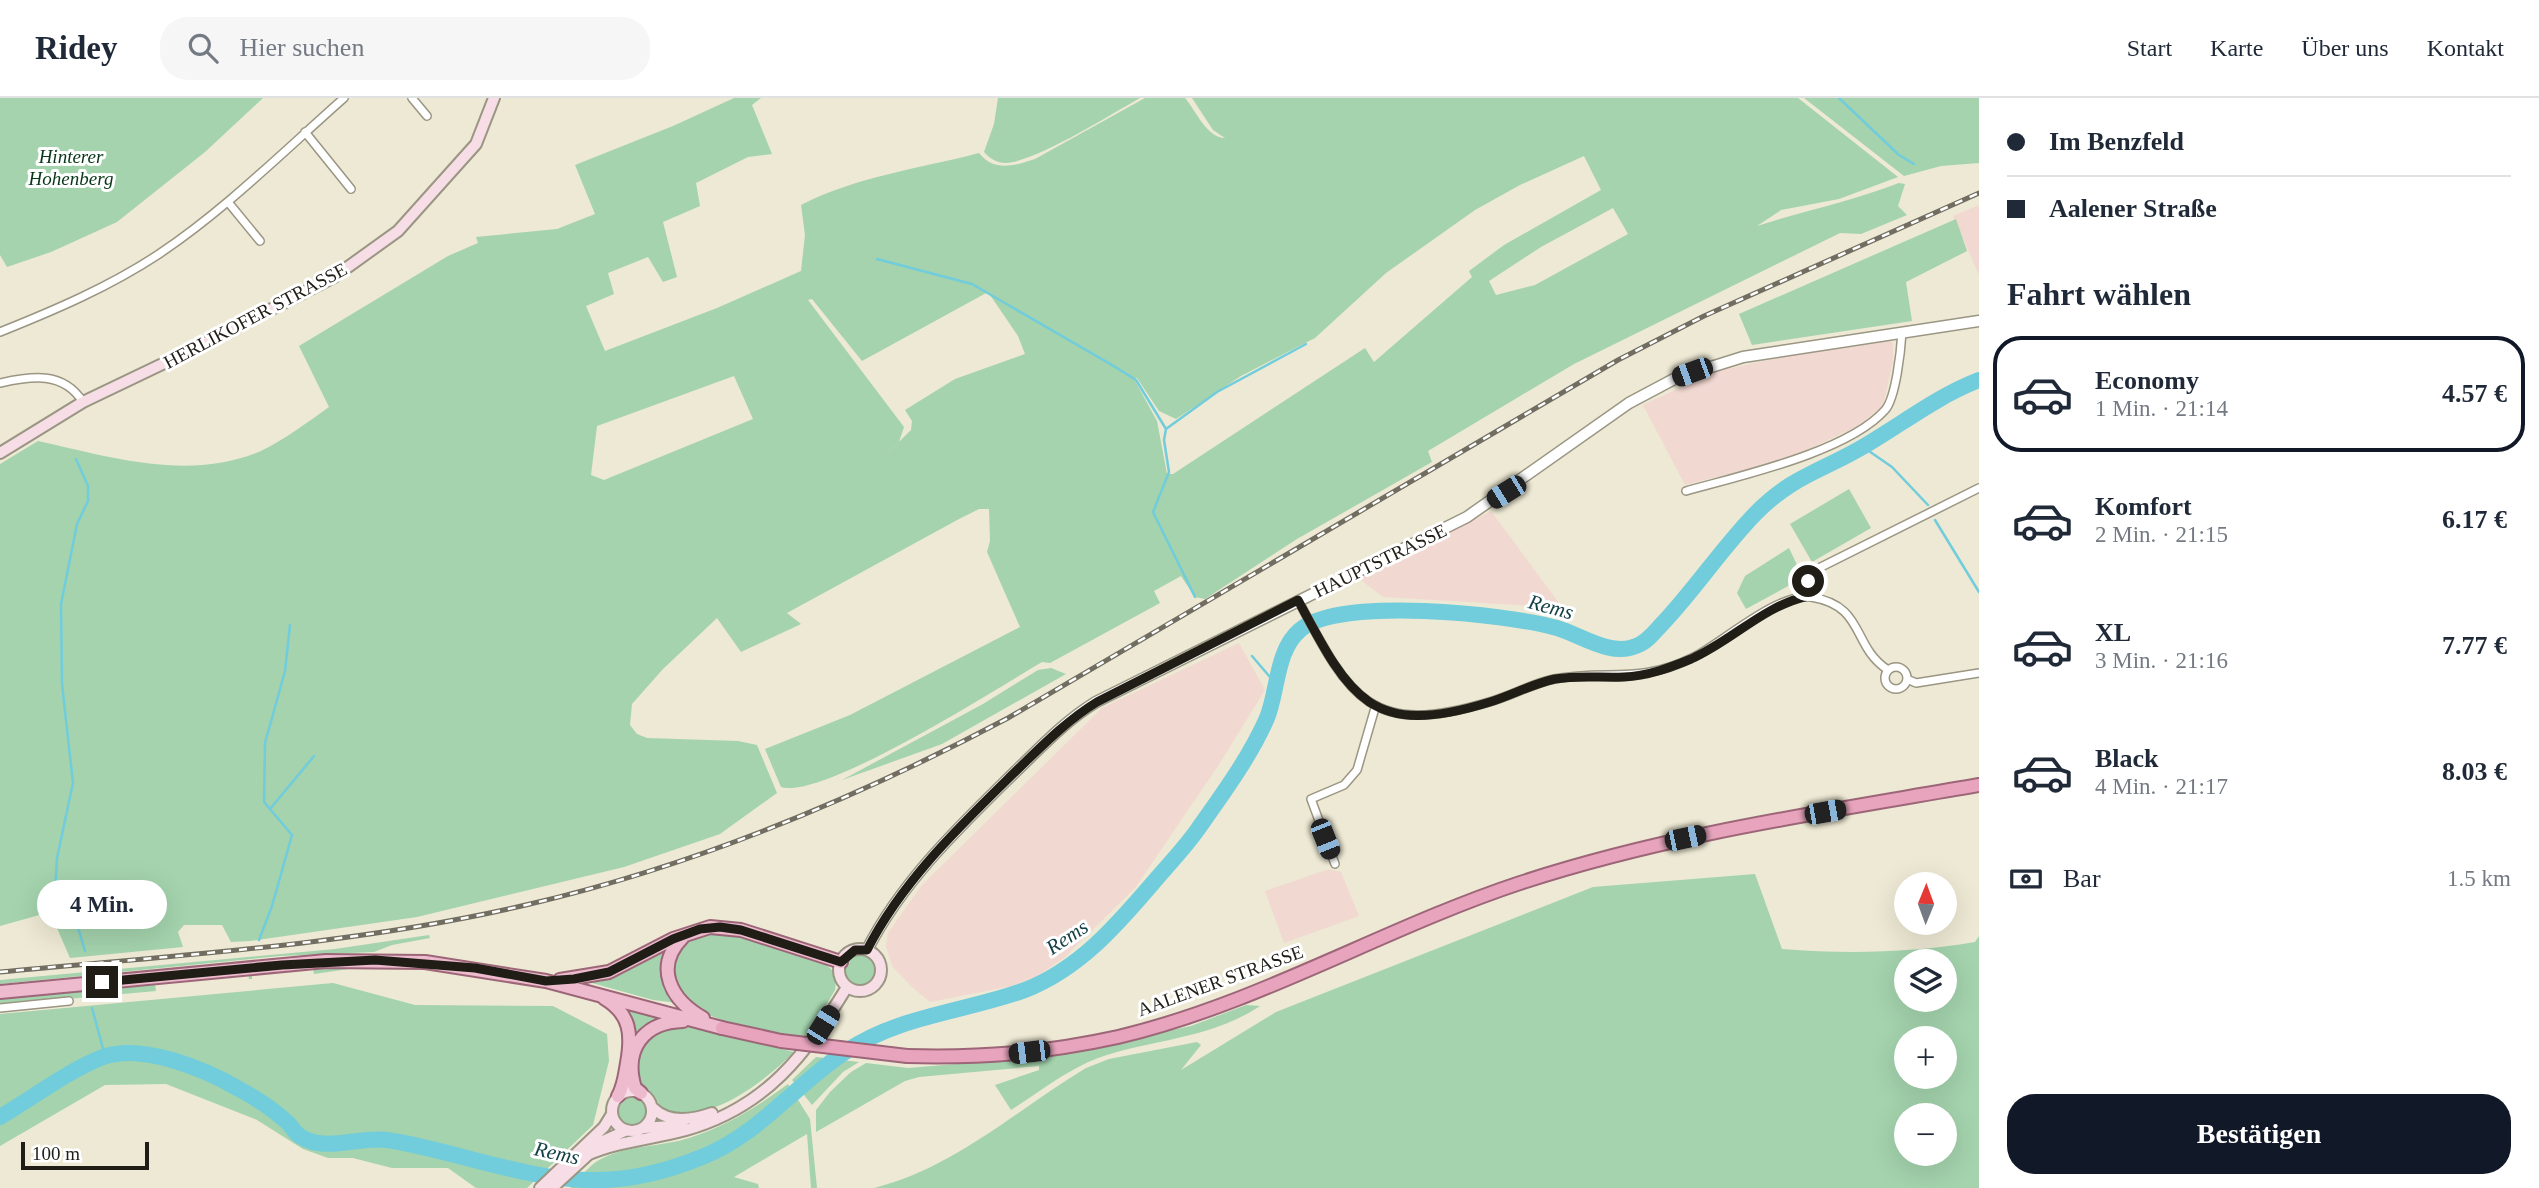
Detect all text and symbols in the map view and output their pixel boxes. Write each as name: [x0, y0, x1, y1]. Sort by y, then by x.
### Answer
search box: [160, 17, 650, 80]
icon: search: [184, 29, 222, 67]
text: Ridey: [35, 30, 118, 66]
text: Hier suchen: [240, 33, 364, 62]
text: Start: [2127, 35, 2172, 61]
text: Karte: [2210, 35, 2263, 61]
text: Über uns: [2301, 35, 2389, 61]
text: Kontakt: [2427, 35, 2504, 61]
text: Im Benzfeld: [2049, 127, 2184, 156]
park label: Hinterer Hohenberg: [28, 146, 113, 189]
text: Aalener Straße: [2049, 194, 2217, 223]
street label: HERLIKOFER STRASSE: [160, 258, 350, 373]
text: Fahrt wählen: [2007, 276, 2191, 312]
car: [1669, 355, 1716, 389]
icon: car: [2011, 363, 2074, 426]
text: Economy: [2095, 366, 2199, 395]
text: 4.57 €: [2442, 379, 2507, 408]
text: 1 Min. · 21:14: [2095, 396, 2228, 421]
car: [1483, 472, 1530, 512]
icon: car: [2011, 489, 2074, 552]
text: Komfort: [2095, 492, 2192, 521]
text: 6.17 €: [2442, 505, 2507, 534]
street label: HAUPTSTRASSE: [1311, 519, 1450, 602]
text: 2 Min. · 21:15: [2095, 522, 2228, 547]
route start: [1792, 565, 1824, 597]
water label: Rems: [1525, 589, 1576, 624]
icon: car: [2011, 615, 2074, 678]
text: XL: [2095, 618, 2131, 647]
text: 7.77 €: [2442, 631, 2507, 660]
text: 3 Min. · 21:16: [2095, 648, 2228, 673]
icon: car: [2011, 741, 2074, 804]
text: Black: [2095, 744, 2159, 773]
text: 8.03 €: [2442, 757, 2507, 786]
text: 4 Min. · 21:17: [2095, 774, 2228, 799]
car: [1803, 798, 1848, 826]
car: [1308, 816, 1343, 862]
car: [1663, 823, 1708, 853]
icon: cash: [2007, 860, 2045, 898]
text: Bar: [2063, 864, 2101, 893]
text: 1.5 km: [2447, 866, 2511, 891]
north arrow: [1894, 872, 1956, 934]
map controls: [1894, 872, 1957, 1166]
callout: 4 Min.: [37, 880, 167, 930]
text: 4 Min.: [70, 892, 134, 917]
water label: Rems: [1041, 914, 1093, 960]
street label: AALENER STRASSE: [1134, 941, 1306, 1020]
button: layers: [1894, 949, 1957, 1012]
route end: [86, 966, 118, 998]
car: [803, 1002, 844, 1048]
button: +: [1894, 1026, 1957, 1089]
car: [1007, 1039, 1052, 1065]
button: Bestätigen: [2007, 1094, 2511, 1174]
button: −: [1894, 1103, 1957, 1166]
water label: Rems: [531, 1136, 582, 1169]
scale bar: [21, 1139, 149, 1171]
text: 100 m: [32, 1143, 80, 1164]

